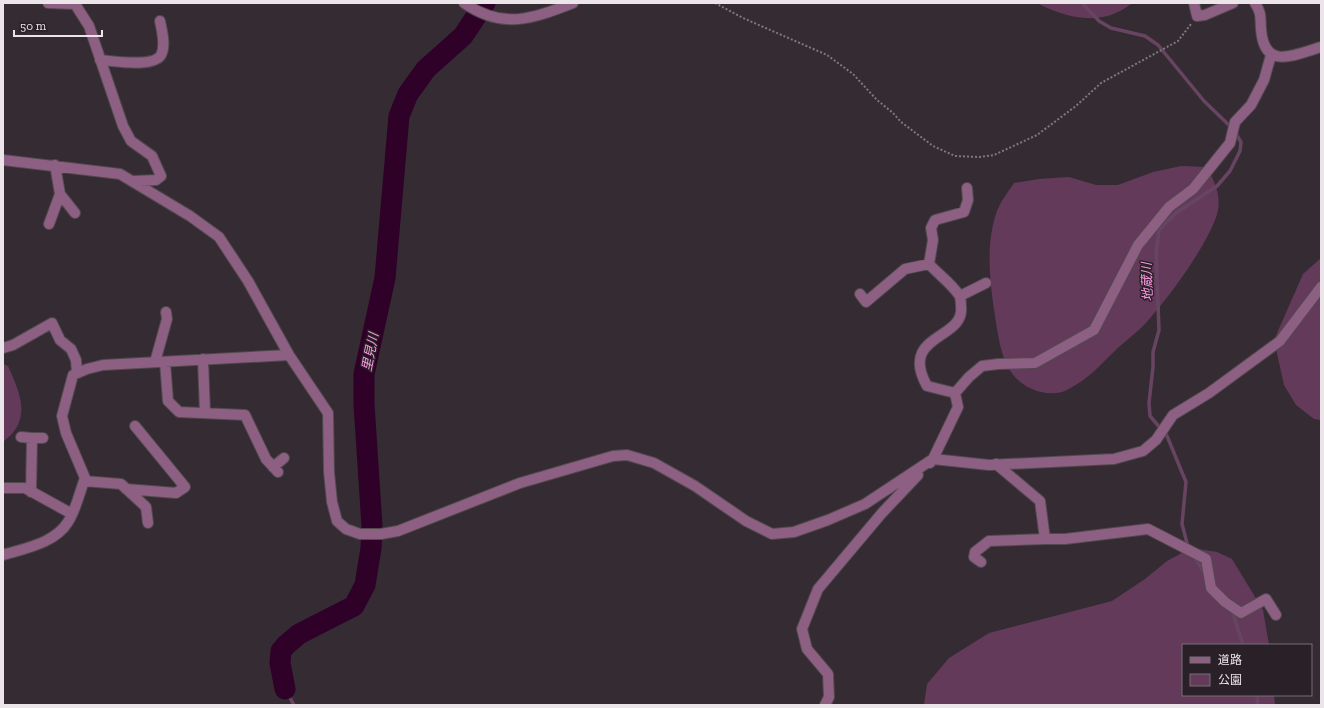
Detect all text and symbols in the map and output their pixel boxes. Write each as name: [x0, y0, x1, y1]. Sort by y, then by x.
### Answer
scale bar: [14, 12, 102, 38]
text: 50 m: [20, 19, 47, 33]
water label: 地蔵川: [1139, 260, 1155, 302]
water label: 里見川: [359, 329, 381, 373]
legend: [1182, 644, 1312, 696]
text: 道路: [1218, 653, 1242, 667]
text: 公園: [1218, 673, 1242, 687]

